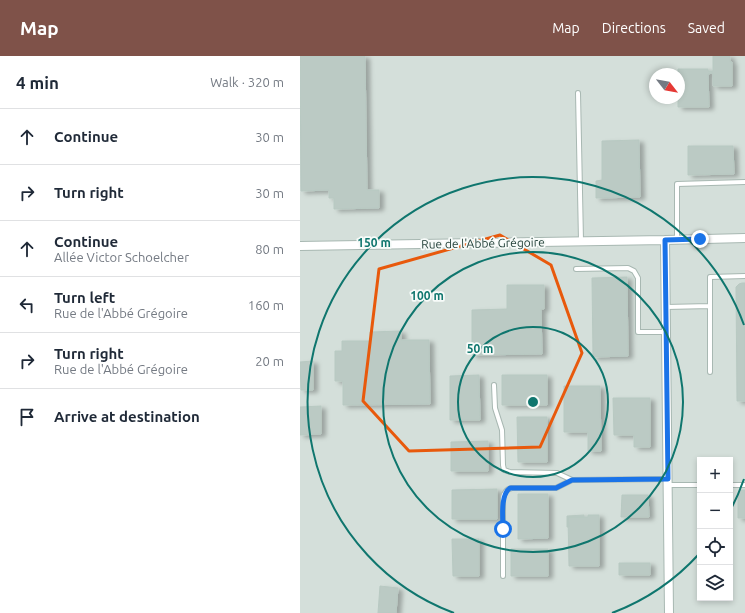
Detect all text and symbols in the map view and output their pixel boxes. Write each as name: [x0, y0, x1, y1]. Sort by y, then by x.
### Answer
text: Map: [20, 17, 59, 39]
text: Map: [552, 20, 580, 36]
text: Directions: [602, 20, 666, 36]
text: Saved: [688, 20, 725, 36]
north arrow: [649, 68, 685, 104]
text: 4 min: [16, 73, 59, 92]
text: Walk · 320 m: [210, 75, 284, 89]
icon: ahead: [16, 126, 38, 148]
text: Continue: [54, 128, 118, 145]
text: 30 m: [255, 130, 284, 144]
icon: right: [16, 182, 38, 204]
text: Turn right: [54, 184, 124, 201]
text: 30 m: [255, 186, 284, 200]
route end: [691, 230, 709, 248]
text: Continue: [54, 233, 118, 250]
street label: Rue de l'Abbé Grégoire: [421, 235, 545, 251]
text: 150 m: [357, 236, 391, 249]
icon: ahead: [16, 238, 38, 260]
text: 80 m: [255, 242, 284, 256]
text: Allée Victor Schoelcher: [54, 250, 189, 264]
text: Turn left: [54, 289, 115, 306]
text: 100 m: [410, 289, 444, 302]
icon: left: [16, 294, 38, 316]
text: 160 m: [248, 298, 284, 312]
text: Rue de l'Abbé Grégoire: [54, 306, 188, 320]
text: 50 m: [467, 342, 493, 355]
text: Turn right: [54, 345, 124, 362]
icon: right: [16, 350, 38, 372]
text: 20 m: [255, 354, 284, 368]
text: Rue de l'Abbé Grégoire: [54, 362, 188, 376]
centre of rings: [526, 395, 540, 409]
icon: arrive: [16, 406, 38, 428]
text: Arrive at destination: [54, 408, 200, 425]
map controls: [697, 457, 733, 601]
button: +: [697, 457, 733, 493]
button: −: [697, 493, 733, 529]
route start: [494, 520, 512, 538]
button: locate: [697, 529, 733, 565]
button: layers: [697, 565, 733, 601]

